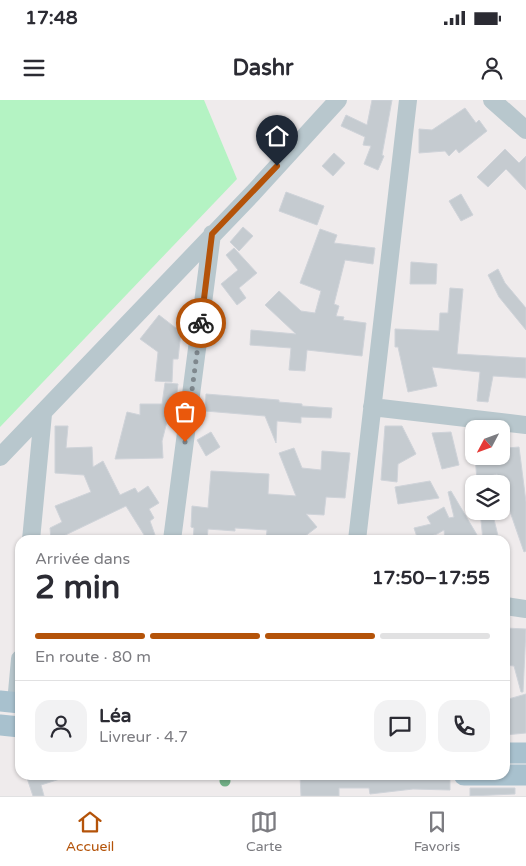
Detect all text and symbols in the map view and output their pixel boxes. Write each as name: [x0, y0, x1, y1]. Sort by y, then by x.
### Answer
text: 17:48: [25, 7, 78, 29]
icon: menu: [20, 54, 48, 82]
icon: person: [478, 54, 506, 82]
text: Dashr: [232, 55, 294, 81]
pin: [256, 115, 298, 166]
icon: home: [263, 122, 291, 150]
courier: [176, 298, 226, 348]
icon: bike: [187, 309, 215, 337]
pin: [164, 391, 206, 442]
icon: bag: [171, 398, 199, 426]
north arrow: [465, 420, 510, 465]
map controls: [465, 420, 510, 520]
button: layers: [465, 475, 510, 520]
text: Arrivée dans: [35, 549, 130, 569]
text: 17:50–17:55: [372, 567, 490, 589]
text: 2 min: [35, 569, 120, 607]
text: En route · 80 m: [35, 647, 151, 667]
button: person: [35, 700, 87, 752]
button: chat: [374, 700, 426, 752]
button: phone: [438, 700, 490, 752]
text: Léa: [99, 705, 131, 727]
text: Livreur · 4.7: [99, 727, 188, 747]
tab: Accueil: [66, 808, 114, 855]
tab: Carte: [246, 808, 282, 855]
tab: Favoris: [414, 808, 460, 855]

